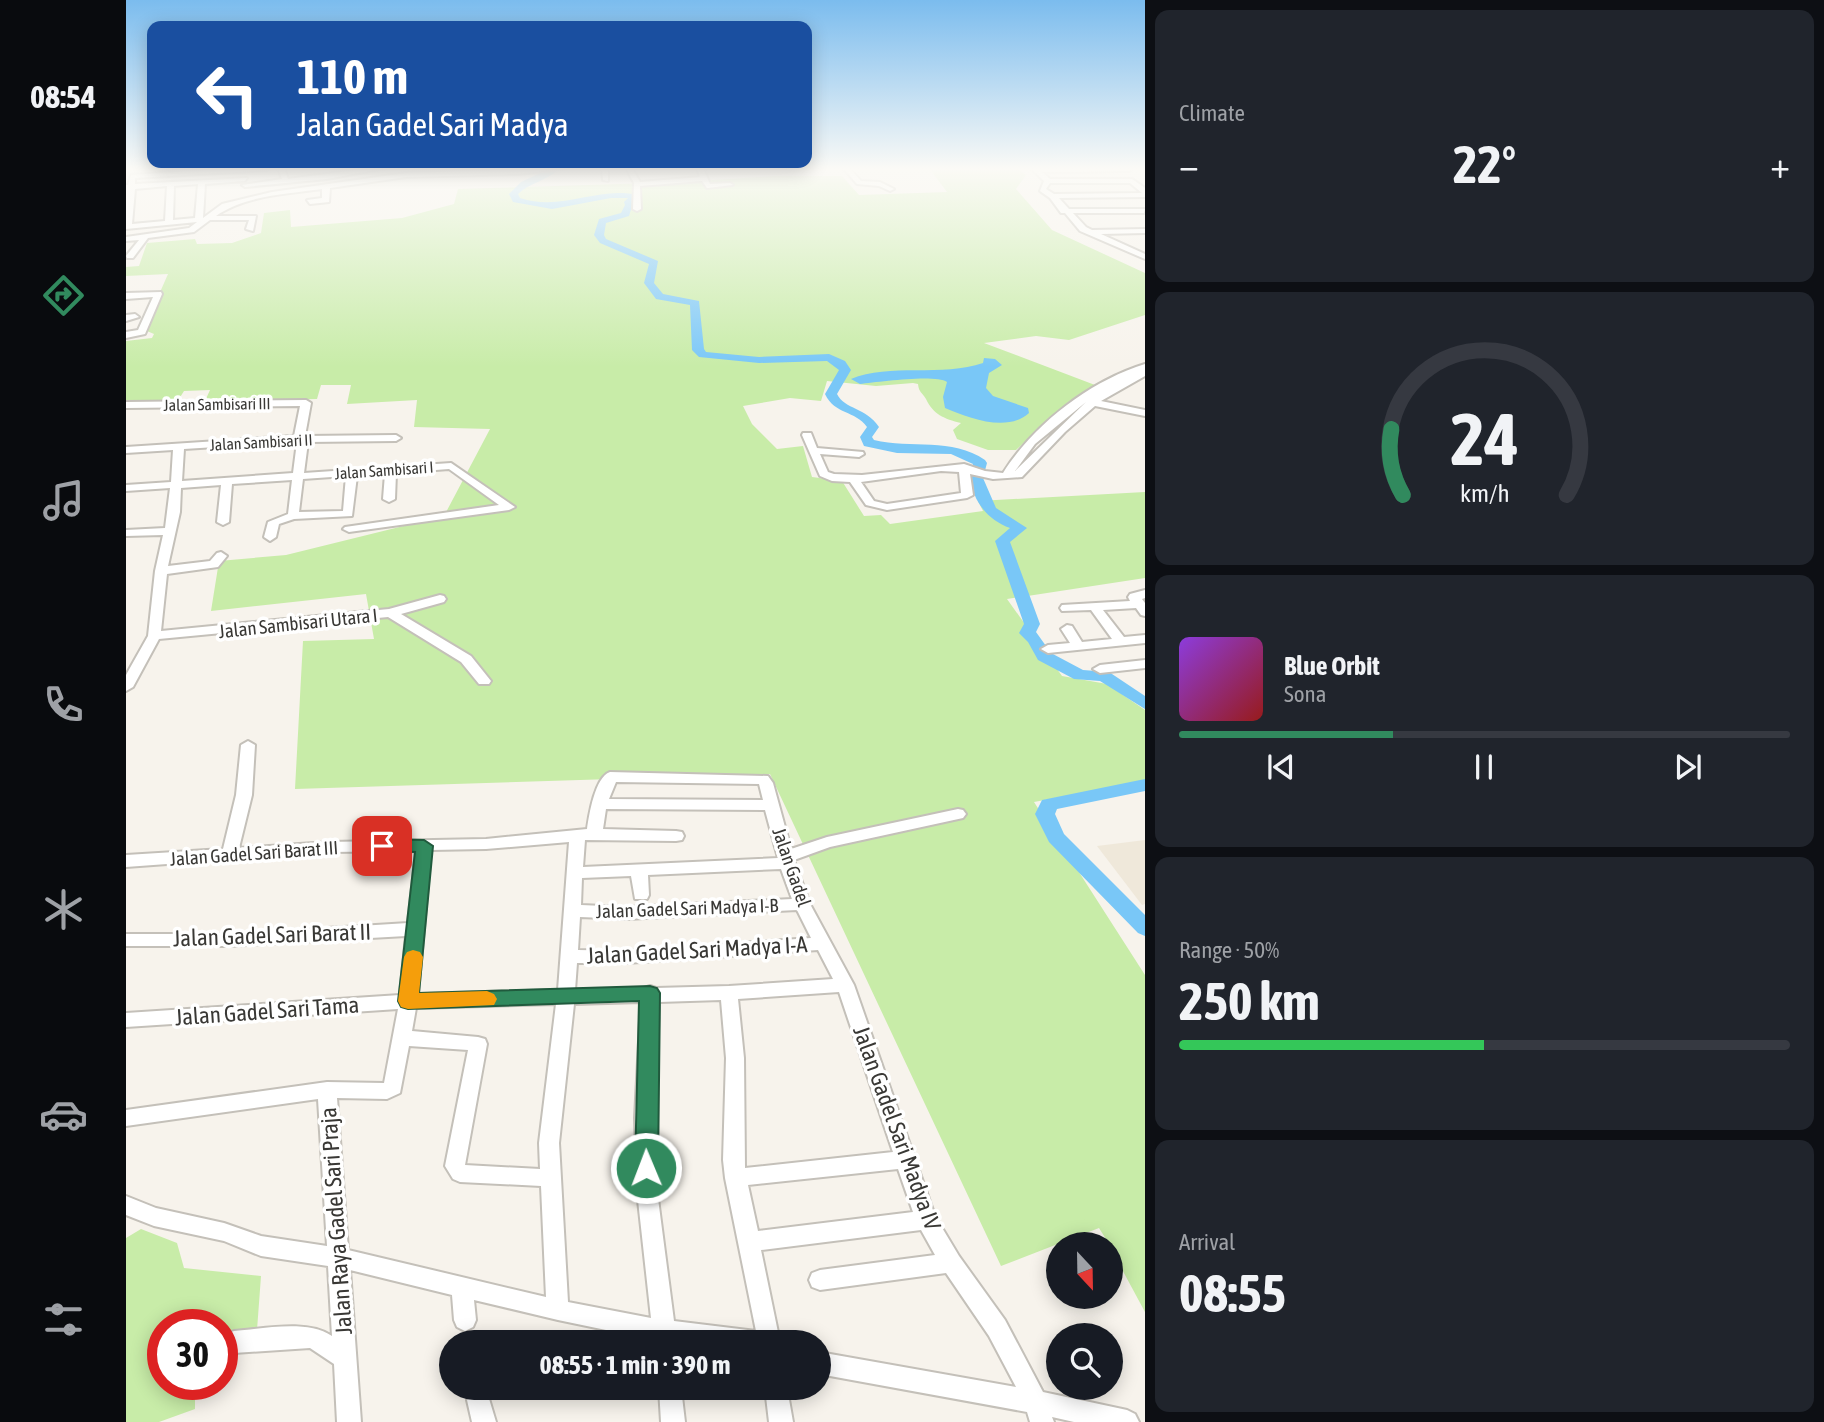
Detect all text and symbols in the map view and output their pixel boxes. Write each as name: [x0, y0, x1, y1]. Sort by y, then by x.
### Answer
text: 110 m: [297, 48, 408, 104]
icon: left: [182, 49, 273, 140]
text: 08:54: [30, 78, 96, 115]
text: Climate: [1179, 100, 1245, 126]
text: Jalan Gadel Sari Madya: [297, 106, 569, 143]
text: 22°: [1453, 134, 1516, 194]
text: −: [1179, 143, 1199, 186]
text: +: [1770, 143, 1790, 186]
icon: directions: [39, 271, 88, 320]
street label: Jalan Sambisari III: [163, 394, 271, 414]
text: 24: [1450, 397, 1519, 480]
street label: Jalan Sambisari II: [209, 430, 313, 454]
street label: Jalan Sambisari I: [334, 458, 434, 482]
icon: music: [39, 476, 88, 525]
text: km/h: [1460, 478, 1509, 506]
street label: Jalan Sambisari Utara I: [217, 604, 379, 642]
text: Blue Orbit: [1284, 651, 1380, 681]
icon: phone: [39, 680, 88, 729]
text: Sona: [1284, 681, 1326, 707]
icon: previous: [1262, 748, 1300, 786]
icon: pause: [1465, 748, 1503, 786]
icon: next: [1669, 748, 1707, 786]
pin: [352, 816, 412, 876]
street label: Jalan Gadel: [768, 825, 816, 909]
icon: arrive: [363, 827, 401, 865]
street label: Jalan Gadel Sari Barat III: [169, 836, 339, 870]
icon: climate: [39, 885, 88, 934]
street label: Jalan Gadel Sari Madya I-B: [595, 894, 779, 922]
street label: Jalan Gadel Sari Barat II: [172, 919, 372, 951]
street label: Jalan Gadel Sari Madya I-A: [586, 931, 809, 969]
text: Range · 50%: [1179, 937, 1279, 963]
text: 250 km: [1179, 971, 1320, 1031]
street label: Jalan Gadel Sari Tama: [174, 992, 360, 1030]
street label: Jalan Gadel Sari Madya IV: [848, 1022, 946, 1234]
icon: car: [39, 1090, 88, 1139]
street label: Jalan Raya Gadel Sari Praja: [315, 1106, 357, 1336]
position arrow: [609, 1131, 683, 1205]
text: Arrival: [1179, 1229, 1235, 1255]
north arrow: [1046, 1232, 1124, 1309]
map controls: [1046, 1232, 1123, 1400]
text: 08:55: [1179, 1263, 1286, 1323]
icon: filters: [39, 1295, 88, 1344]
speed limit sign: 30: [147, 1309, 238, 1400]
button: search: [1046, 1323, 1123, 1400]
text: 08:55 · 1 min · 390 m: [540, 1350, 730, 1380]

